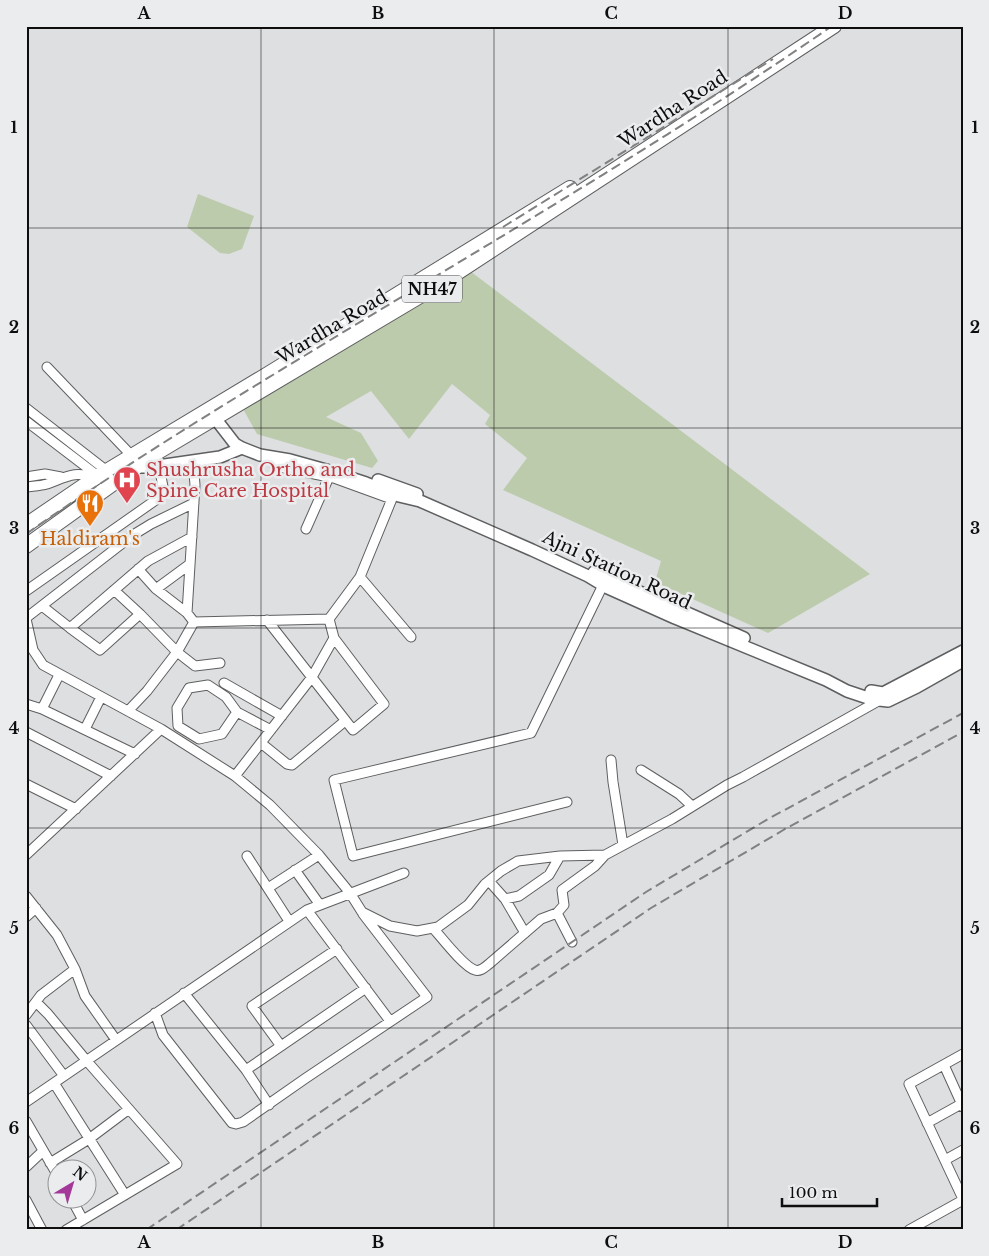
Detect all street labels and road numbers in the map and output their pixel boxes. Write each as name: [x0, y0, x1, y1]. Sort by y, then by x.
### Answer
street label: Wardha Road: [614, 66, 732, 153]
road number: NH47: [402, 276, 462, 302]
street label: Wardha Road: [272, 285, 391, 369]
street label: Ajni Station Road: [538, 525, 695, 614]

